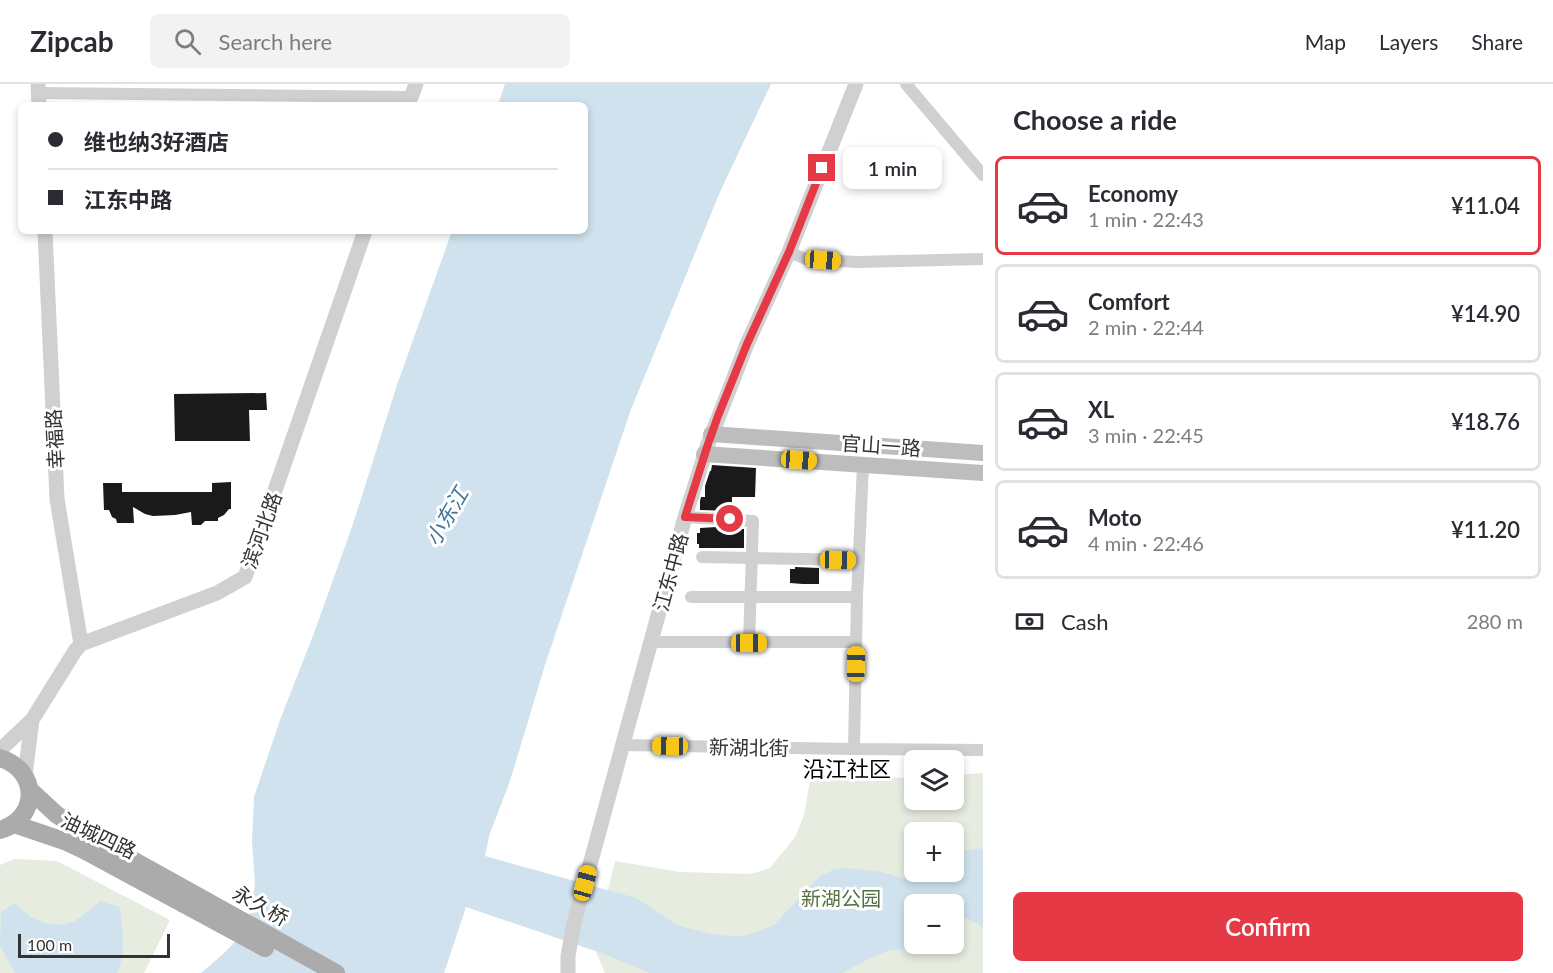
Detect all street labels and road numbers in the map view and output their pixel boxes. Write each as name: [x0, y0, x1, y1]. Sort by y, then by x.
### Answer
street label: 幸福路: [40, 408, 68, 470]
street label: 官山一路: [840, 430, 922, 460]
street label: 滨河北路: [236, 488, 286, 572]
street label: 江东中路: [648, 530, 692, 614]
street label: 新湖北街: [709, 734, 789, 760]
street label: 油城四路: [58, 807, 140, 863]
street label: 永久桥: [229, 880, 293, 930]

